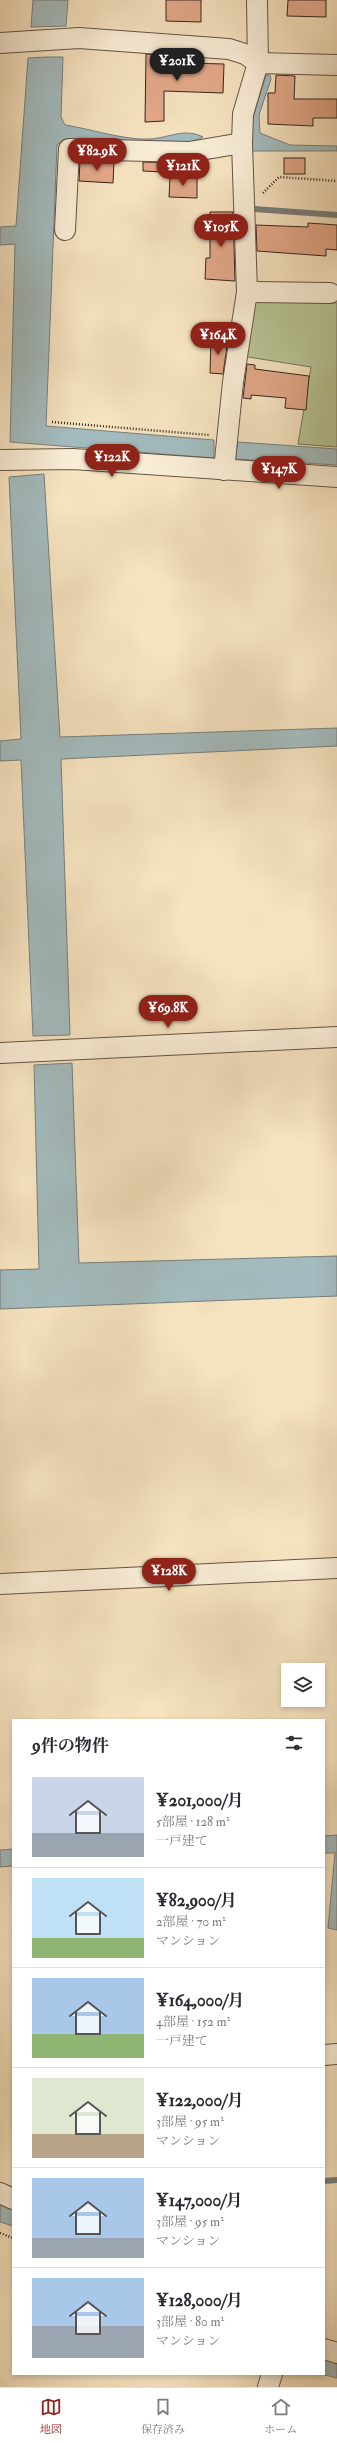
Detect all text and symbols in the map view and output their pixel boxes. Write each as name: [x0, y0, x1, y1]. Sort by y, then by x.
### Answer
pin: ¥201K: [149, 48, 205, 82]
text: ¥201K: [159, 53, 195, 69]
pin: ¥82.9K: [64, 138, 130, 172]
text: ¥82.9K: [77, 143, 117, 159]
pin: ¥121K: [155, 153, 211, 187]
text: ¥121K: [166, 158, 200, 174]
pin: ¥105K: [193, 214, 249, 248]
text: ¥105K: [203, 219, 239, 235]
pin: ¥164K: [190, 322, 246, 356]
text: ¥164K: [199, 327, 237, 343]
pin: ¥122K: [84, 444, 140, 478]
text: ¥122K: [94, 449, 130, 465]
pin: ¥147K: [251, 456, 307, 490]
text: ¥147K: [261, 461, 297, 477]
pin: ¥69.8K: [135, 995, 201, 1029]
text: ¥69.8K: [148, 1000, 188, 1016]
pin: ¥128K: [141, 1558, 197, 1592]
text: ¥128K: [151, 1563, 187, 1579]
map controls: [281, 1663, 325, 1707]
button: layers: [281, 1663, 325, 1707]
icon: filters: [283, 1732, 305, 1754]
text: 9件の物件: [32, 1735, 109, 1756]
text: ¥201,000/月: [156, 1790, 244, 1811]
icon: home: [64, 1793, 112, 1841]
text: 5部屋 · 128 m²: [156, 1814, 230, 1830]
text: 一戸建て: [156, 1833, 208, 1849]
text: ¥82,900/月: [156, 1890, 237, 1911]
icon: home: [64, 1894, 112, 1942]
text: 2部屋 · 70 m²: [156, 1914, 226, 1930]
text: マンション: [156, 1933, 220, 1949]
text: ¥164,000/月: [156, 1990, 244, 2011]
icon: home: [64, 1994, 112, 2042]
text: 4部屋 · 152 m²: [156, 2014, 230, 2030]
text: 一戸建て: [156, 2033, 208, 2049]
text: ¥122,000/月: [156, 2090, 244, 2111]
icon: home: [64, 2094, 112, 2142]
text: 3部屋 · 95 m²: [156, 2114, 224, 2130]
text: マンション: [156, 2133, 220, 2149]
text: ¥147,000/月: [156, 2190, 243, 2211]
icon: home: [64, 2194, 112, 2242]
text: 3部屋 · 95 m²: [156, 2214, 224, 2230]
text: マンション: [156, 2233, 220, 2249]
text: ¥128,000/月: [156, 2290, 243, 2311]
icon: home: [64, 2294, 112, 2342]
text: 3部屋 · 80 m²: [156, 2314, 224, 2330]
text: マンション: [156, 2333, 220, 2349]
tab: 地図: [40, 2396, 62, 2436]
tab: 保存済み: [141, 2396, 185, 2436]
tab: ホーム: [264, 2396, 297, 2436]

